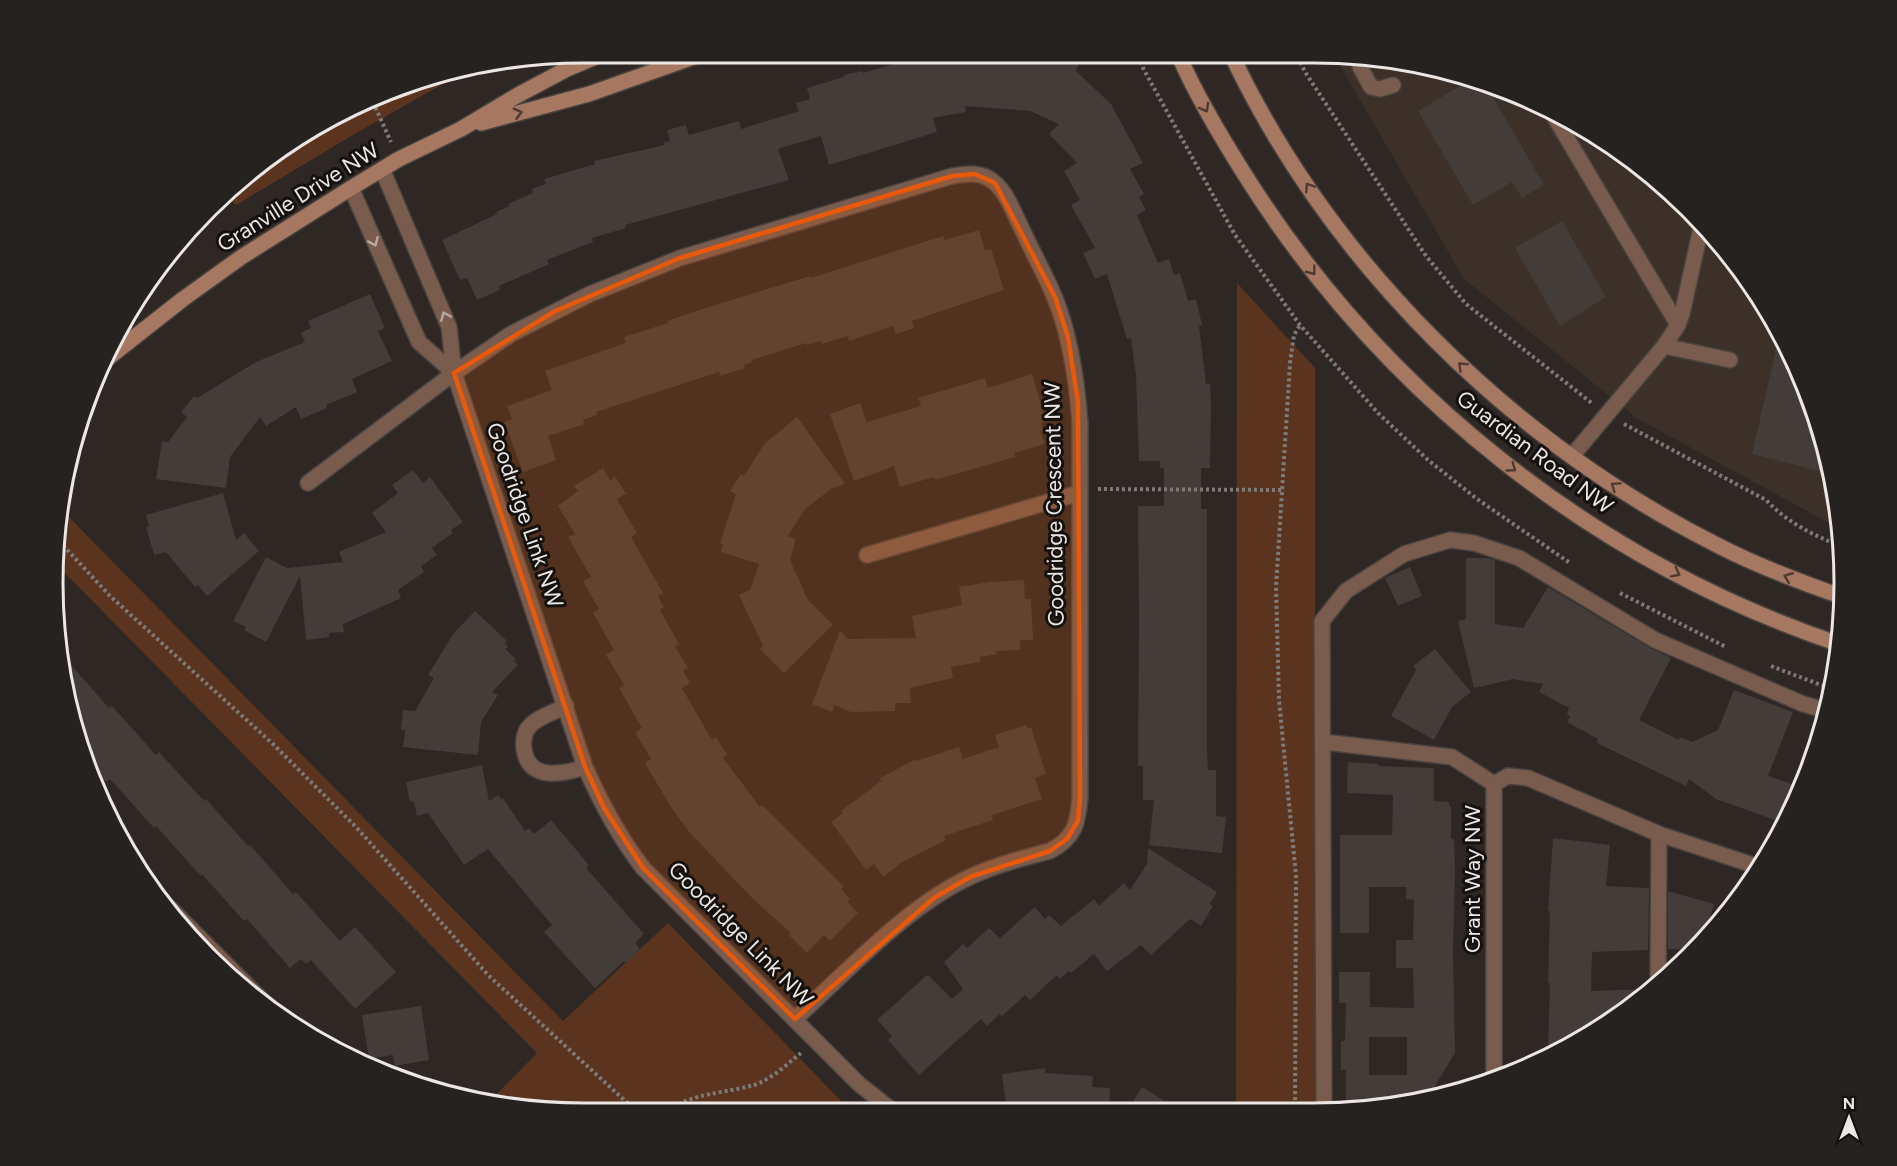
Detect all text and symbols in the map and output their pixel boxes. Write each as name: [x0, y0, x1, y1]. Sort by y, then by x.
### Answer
one-way arrow: [1198, 102, 1209, 112]
one-way arrow: [513, 108, 523, 121]
street label: Granville Drive NW: [212, 136, 384, 258]
one-way arrow: [1305, 182, 1316, 193]
one-way arrow: [367, 235, 379, 246]
one-way arrow: [1305, 264, 1316, 275]
one-way arrow: [440, 311, 452, 322]
one-way arrow: [1459, 363, 1470, 374]
street label: Goodridge Crescent NW: [1038, 381, 1070, 627]
street label: Guardian Road NW: [1451, 384, 1619, 520]
street label: Goodridge Link NW: [481, 419, 569, 611]
one-way arrow: [1505, 461, 1516, 472]
one-way arrow: [1611, 482, 1622, 493]
one-way arrow: [1669, 566, 1680, 578]
one-way arrow: [1783, 571, 1794, 584]
street label: Grant Way NW: [1459, 805, 1486, 953]
street label: Goodridge Link NW: [663, 856, 819, 1012]
north arrow: [1819, 1088, 1879, 1148]
text: N: [1843, 1094, 1855, 1113]

